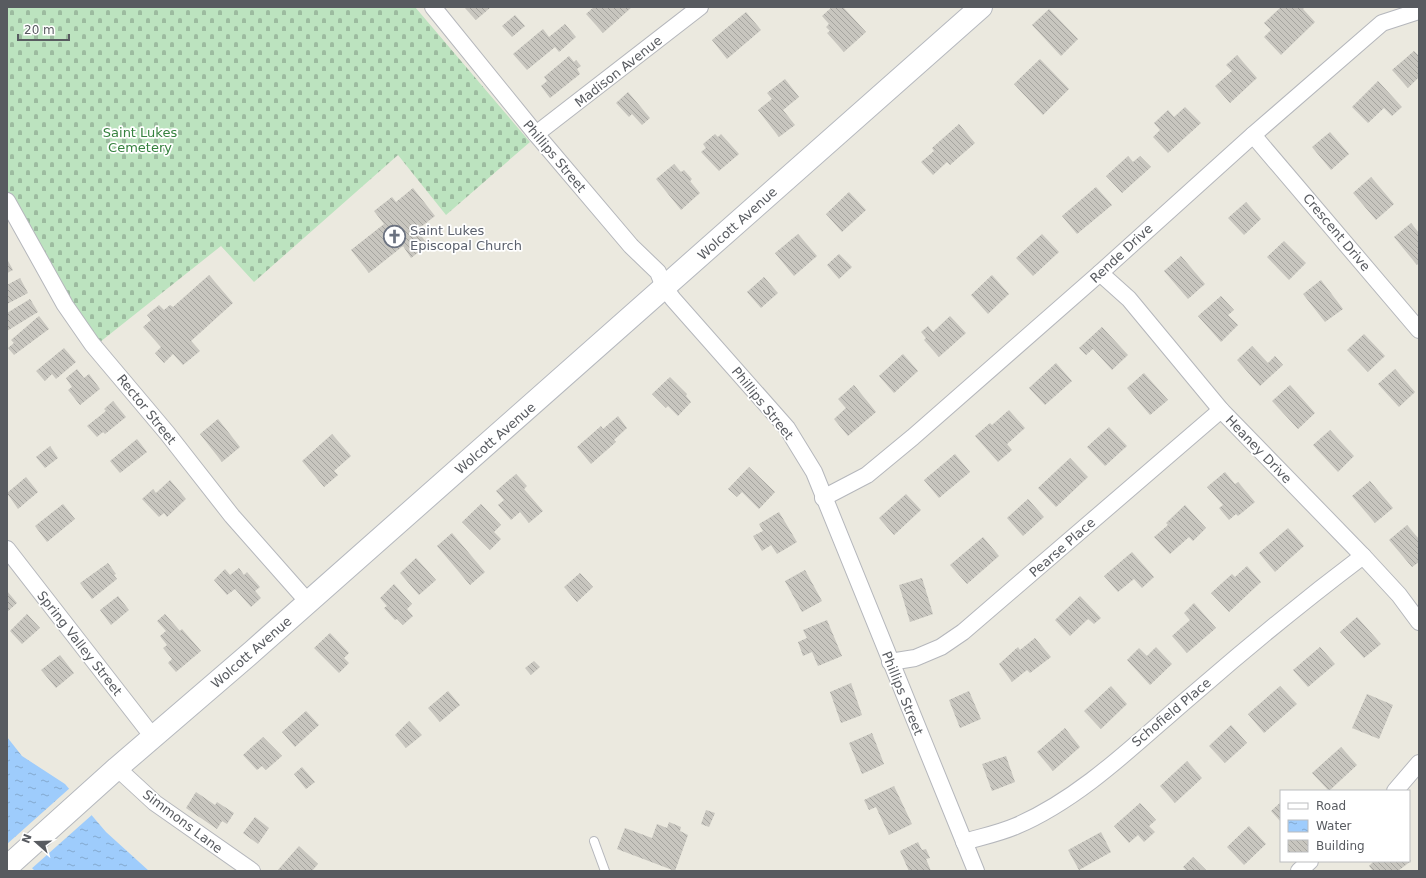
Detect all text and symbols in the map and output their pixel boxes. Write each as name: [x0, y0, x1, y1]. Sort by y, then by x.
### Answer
scale bar: [18, 16, 69, 42]
text: 20 m: [24, 23, 55, 37]
street label: Madison Avenue: [572, 33, 665, 110]
street label: Phillips Street: [520, 117, 589, 195]
park label: Saint Lukes Cemetery: [103, 125, 177, 155]
street label: Wolcott Avenue: [695, 184, 780, 263]
street label: Crescent Drive: [1300, 191, 1373, 274]
street label: Rende Drive: [1087, 221, 1156, 286]
place label: Saint Lukes Episcopal Church: [410, 223, 522, 253]
church icon: Saint Lukes Episcopal Church: [382, 224, 408, 250]
street label: Phillips Street: [729, 364, 797, 443]
street label: Rector Street: [114, 371, 179, 447]
street label: Wolcott Avenue: [452, 399, 539, 477]
street label: Heaney Drive: [1223, 412, 1295, 486]
street label: Pearse Place: [1026, 515, 1098, 580]
street label: Spring Valley Street: [34, 588, 125, 699]
street label: Wolcott Avenue: [208, 613, 295, 691]
street label: Phillips Street: [879, 649, 926, 737]
street label: Schofield Place: [1129, 675, 1214, 750]
street label: Simmons Lane: [140, 787, 225, 856]
legend: [1280, 790, 1410, 862]
text: Road: [1316, 799, 1346, 813]
text: Water: [1316, 819, 1352, 833]
north arrow: [16, 822, 56, 862]
text: N: [19, 832, 35, 845]
text: Building: [1316, 839, 1365, 853]

